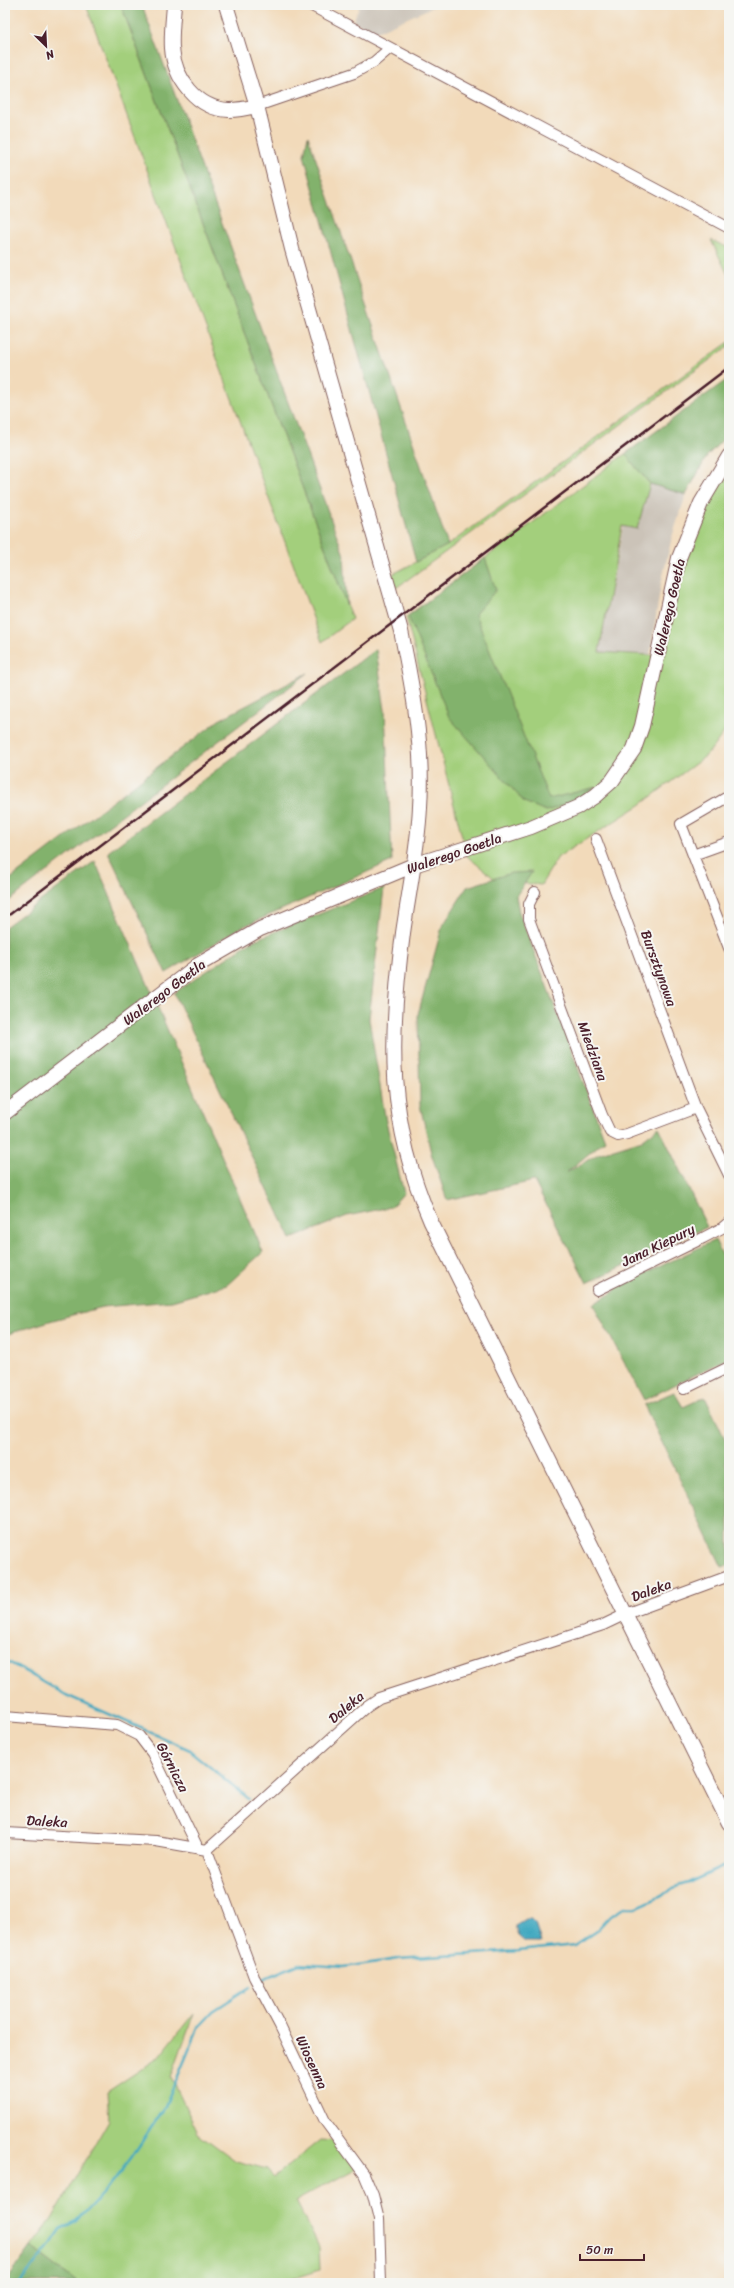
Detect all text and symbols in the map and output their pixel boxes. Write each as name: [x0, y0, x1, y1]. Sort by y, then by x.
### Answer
north arrow: [26, 26, 66, 66]
text: N: [42, 44, 58, 65]
street label: Walerego Goetla: [646, 556, 693, 658]
street label: Walerego Goetla: [403, 826, 505, 881]
street label: Bursztynowa: [633, 926, 684, 1011]
street label: Walerego Goetla: [117, 953, 211, 1032]
street label: Miedziana: [570, 1018, 615, 1085]
street label: Jana Kiepury: [616, 1217, 700, 1275]
street label: Daleka: [628, 1572, 675, 1609]
street label: Daleka: [323, 1685, 370, 1730]
street label: Górnicza: [149, 1738, 196, 1798]
street label: Daleka: [26, 1808, 68, 1835]
street label: Wiosenna: [288, 2031, 335, 2093]
scale bar: [580, 2236, 644, 2262]
text: 50 m: [586, 2239, 613, 2261]

